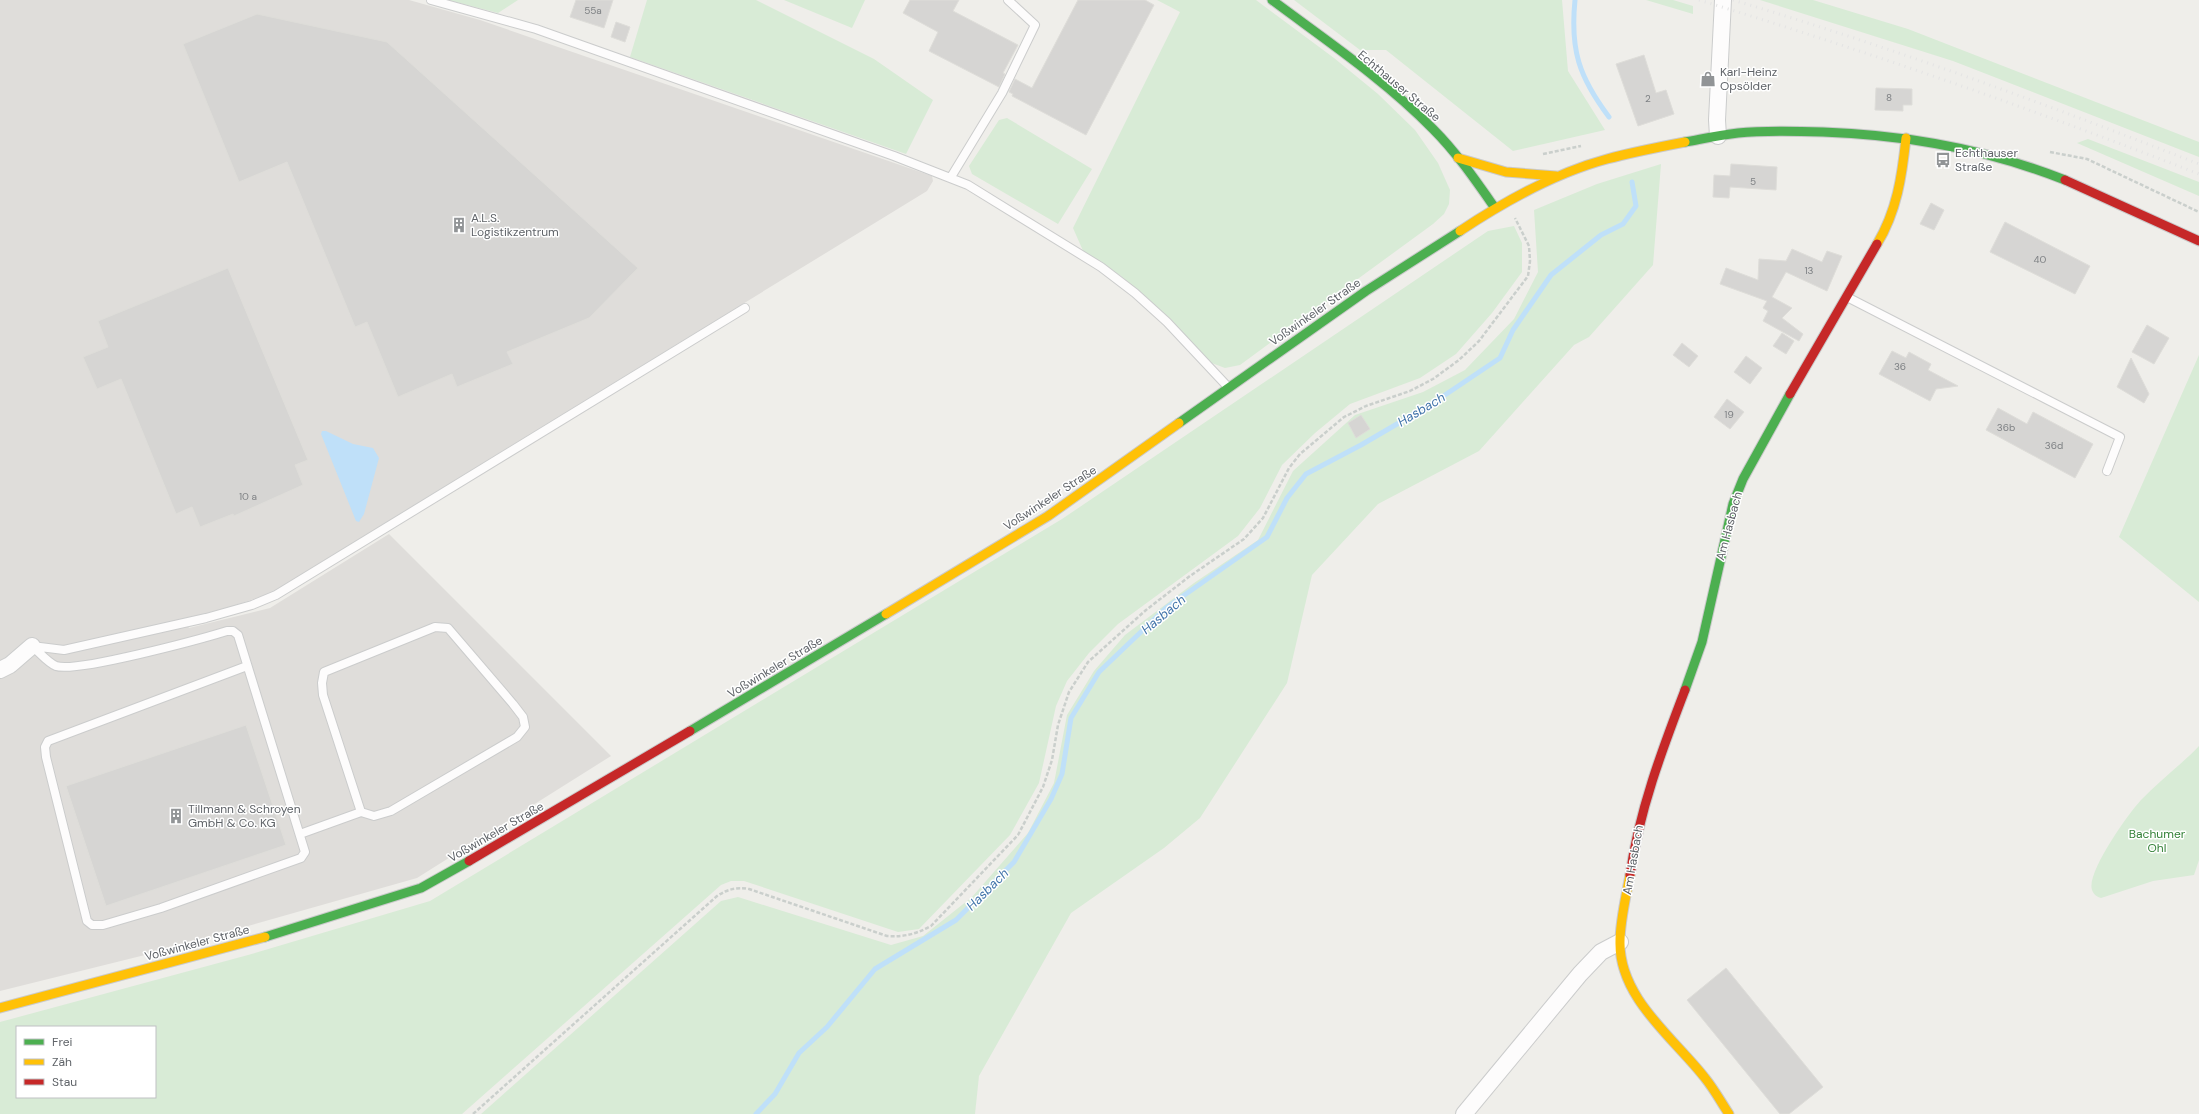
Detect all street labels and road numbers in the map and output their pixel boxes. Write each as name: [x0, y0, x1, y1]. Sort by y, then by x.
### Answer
street label: Echthauser Straße: [1354, 47, 1444, 125]
street label: Voßwinkeler Straße: [1266, 274, 1364, 350]
street label: Voßwinkeler Straße: [1000, 462, 1100, 534]
street label: Am Hasbach: [1712, 490, 1746, 562]
street label: Voßwinkeler Straße: [725, 632, 826, 702]
street label: Voßwinkeler Straße: [445, 798, 547, 866]
street label: Am Hasbach: [1619, 824, 1647, 896]
street label: Voßwinkeler Straße: [143, 921, 251, 965]

